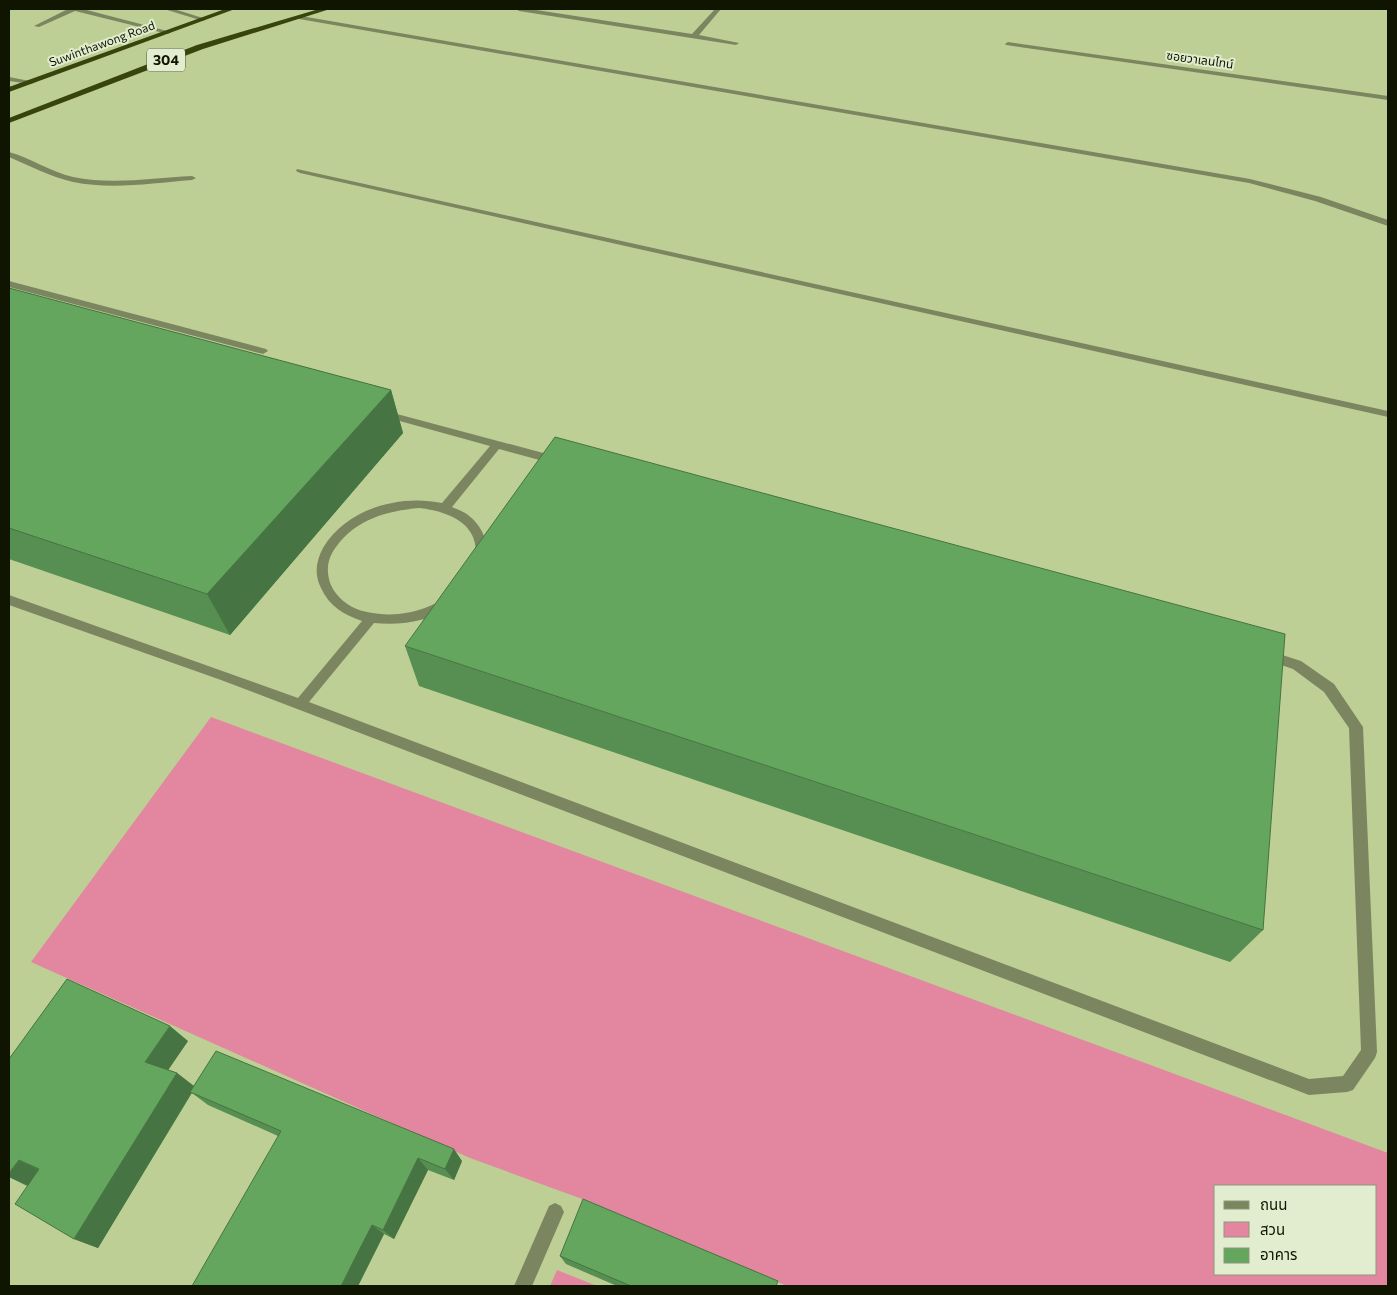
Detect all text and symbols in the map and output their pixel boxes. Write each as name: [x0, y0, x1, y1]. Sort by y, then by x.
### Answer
street label: Suwinthawong Road: [47, 17, 157, 69]
street label: ซอยวาเลนไทน์: [1166, 47, 1234, 71]
road number: 304: [147, 48, 185, 72]
legend: [1214, 1185, 1377, 1275]
text: ถนน: [1260, 1195, 1287, 1213]
text: สวน: [1260, 1220, 1285, 1238]
text: อาคาร: [1260, 1245, 1297, 1263]

